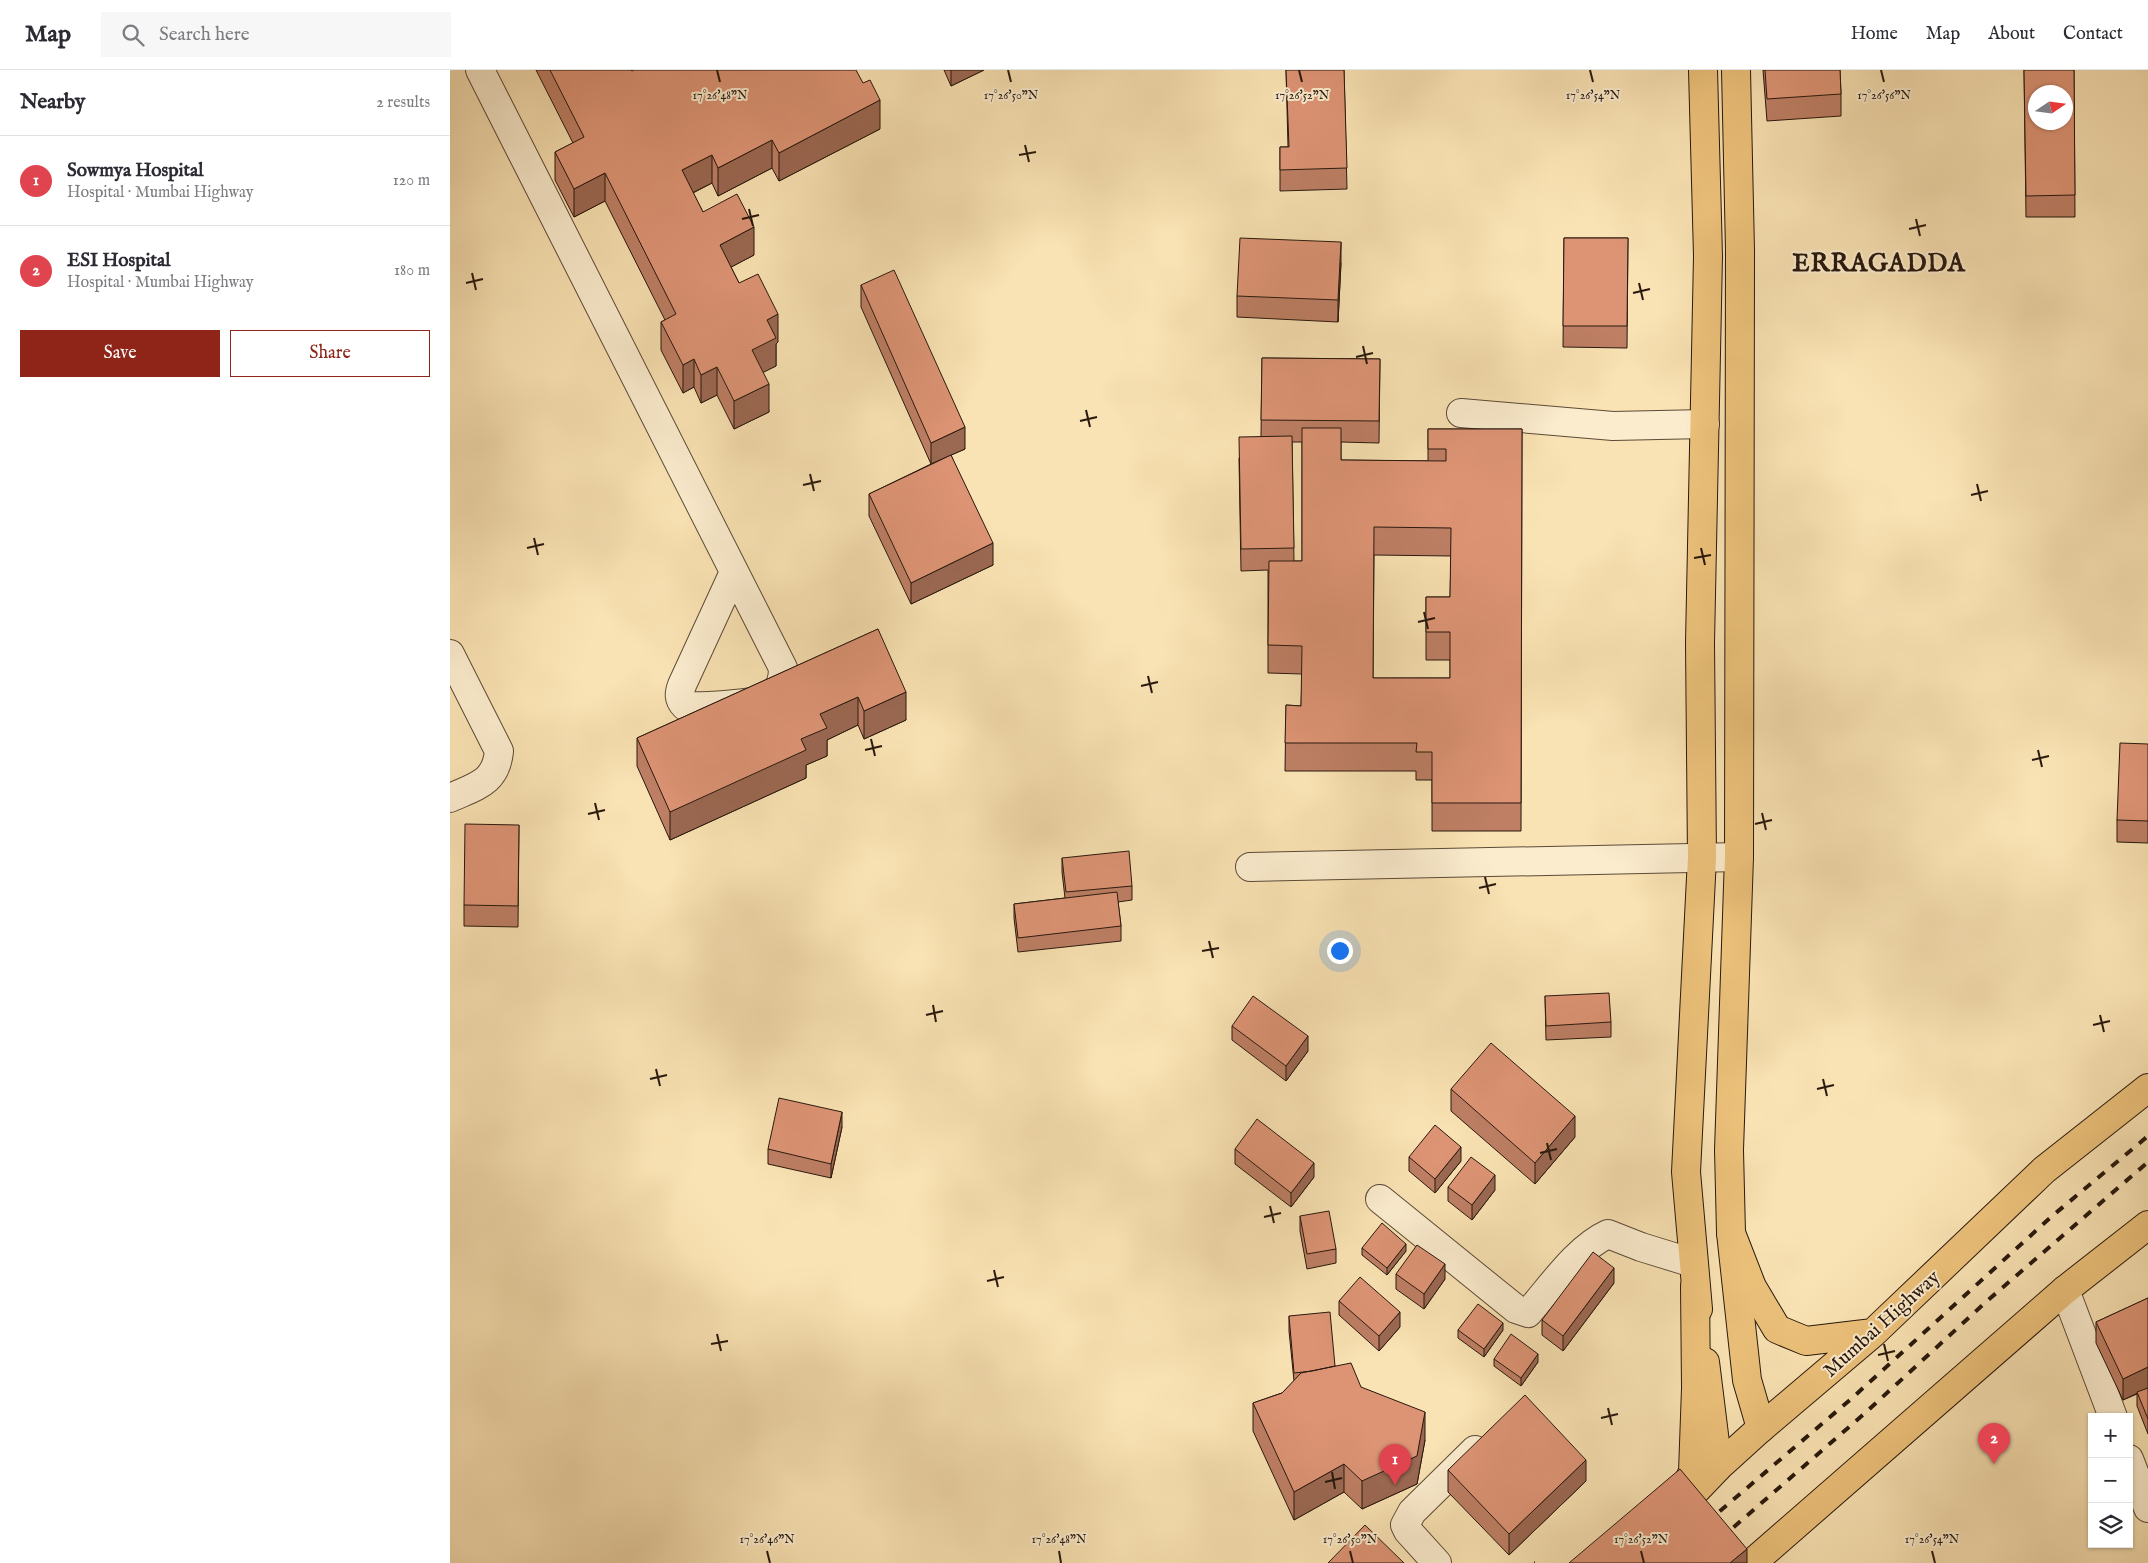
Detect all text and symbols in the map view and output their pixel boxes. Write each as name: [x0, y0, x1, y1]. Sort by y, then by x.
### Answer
search box: [101, 12, 451, 57]
text: Map: [25, 19, 71, 50]
icon: search: [119, 21, 147, 49]
text: Search here: [159, 23, 250, 47]
text: Home: [1851, 23, 1898, 46]
text: Map: [1926, 23, 1960, 46]
text: About: [1988, 23, 2035, 46]
text: Contact: [2063, 23, 2123, 46]
north arrow: [2028, 85, 2073, 130]
text: 17°26'48"N: [693, 88, 748, 103]
text: 17°26'50"N: [984, 88, 1039, 103]
text: 17°26'52"N: [1275, 88, 1330, 103]
text: 17°26'54"N: [1566, 88, 1621, 103]
text: 17°26'56"N: [1857, 88, 1911, 103]
text: Nearby: [20, 89, 85, 116]
text: 2 results: [376, 93, 430, 113]
text: Sowmya Hospital: [67, 159, 203, 183]
text: 1: [33, 171, 39, 191]
text: 120 m: [393, 171, 430, 191]
text: Hospital · Mumbai Highway: [67, 183, 254, 203]
district label: ERRAGADDA: [1792, 248, 1966, 280]
text: ESI Hospital: [67, 249, 170, 273]
text: 2: [32, 261, 40, 281]
text: 180 m: [394, 261, 430, 281]
text: Hospital · Mumbai Highway: [67, 273, 254, 293]
button: Save: [20, 330, 220, 377]
button: Share: [230, 330, 430, 377]
your location: [1327, 938, 1353, 964]
street label: Mumbai Highway: [1818, 1265, 1946, 1383]
map controls: [2088, 1413, 2133, 1548]
button: +: [2088, 1413, 2133, 1458]
pin: 2: [1978, 1423, 2010, 1464]
pin: 1: [1379, 1444, 1411, 1485]
button: −: [2088, 1458, 2133, 1503]
button: layers: [2088, 1503, 2133, 1548]
text: 17°26'46"N: [739, 1532, 795, 1547]
text: 17°26'48"N: [1032, 1532, 1087, 1547]
text: 17°26'50"N: [1323, 1532, 1378, 1547]
text: 17°26'52"N: [1614, 1532, 1669, 1547]
text: 17°26'54"N: [1905, 1532, 1960, 1547]

